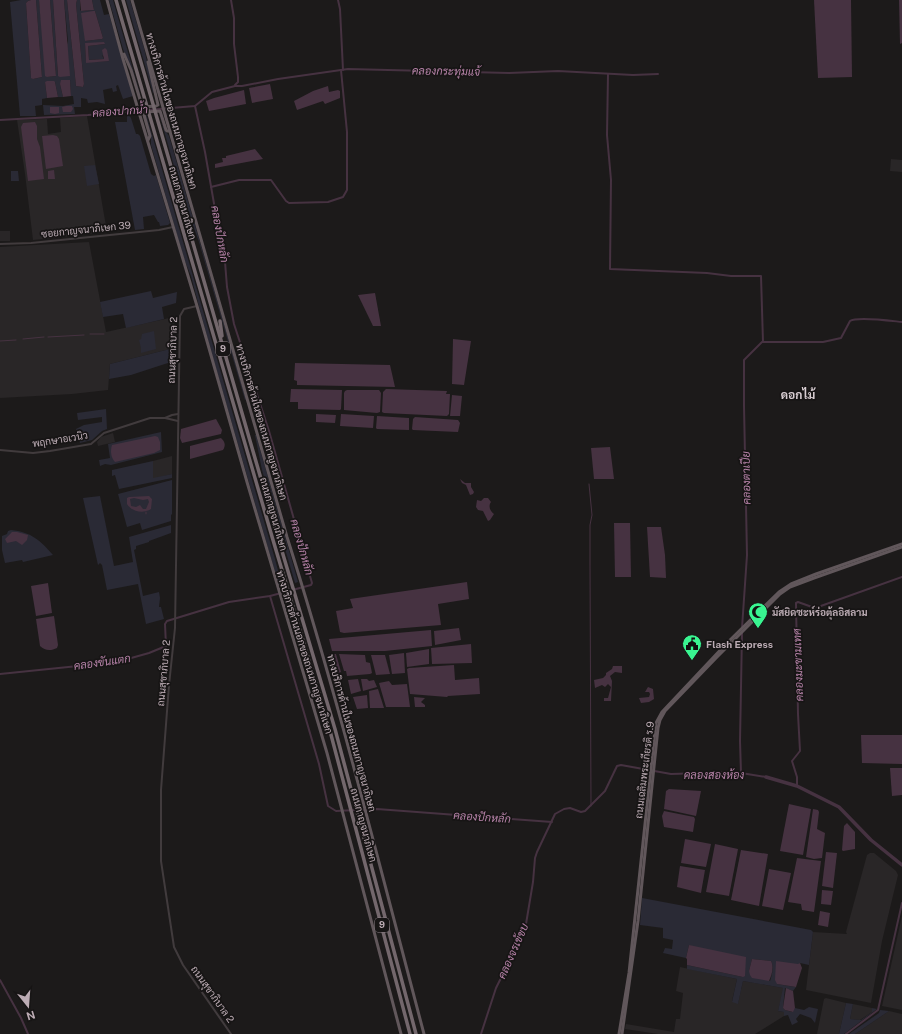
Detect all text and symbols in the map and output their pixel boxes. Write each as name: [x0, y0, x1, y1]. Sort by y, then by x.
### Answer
street label: ทางบริการด้านในของถนนกาญจนาภิเษก: [143, 31, 200, 191]
water label: คลองกระทุ่มแจ้: [412, 63, 482, 81]
water label: คลองปากน้ำ: [91, 98, 148, 119]
street label: ถนนกาญจนาภิเษก: [166, 165, 199, 242]
water label: คลองปักหลัก: [209, 204, 232, 263]
street label: ซอยกาญจนาภิเษก 39: [41, 218, 132, 241]
street label: ถนนสุขาภิบาล 2: [165, 316, 181, 384]
road number: 9: [216, 342, 230, 356]
street label: ทางบริการด้านในของถนนกาญจนาภิเษก: [233, 342, 290, 502]
district label: ดอกไม้: [781, 387, 816, 402]
street label: พฤกษาอเวนิว: [31, 429, 89, 450]
water label: คลองตาเปีย: [739, 451, 752, 505]
street label: ถนนกาญจนาภิเษก: [257, 476, 290, 553]
water label: คลองปักหลัก: [288, 517, 317, 576]
street label: ทางบริการด้านนอกของถนนกาญจนาภิเษก: [273, 569, 336, 736]
mosque icon: มัสยิดซะห์ร่อตุ้ลอิสลาม: [747, 601, 769, 629]
place label: มัสยิดซะห์ร่อตุ้ลอิสลาม: [772, 605, 868, 620]
water label: คลองมะขามเทศ: [791, 628, 805, 702]
public building icon: Flash Express: [681, 633, 703, 661]
place label: Flash Express: [706, 638, 773, 650]
street label: ถนนสุขาภิบาล 2: [154, 639, 174, 707]
water label: คลองขันแตก: [73, 651, 131, 672]
street label: ทางบริการด้านในของถนนกาญจนาภิเษก: [324, 653, 379, 813]
street label: ถนนเฉลิมพระเกียรติ ร.9: [632, 721, 656, 819]
water label: คลองสองห้อง: [684, 768, 744, 781]
street label: ถนนกาญจนาภิเษก: [347, 787, 380, 864]
water label: คลองปักหลัก: [453, 808, 511, 825]
road number: 9: [375, 918, 389, 932]
water label: คลองจรเข้ขบ: [495, 921, 531, 981]
street label: ถนนสุขาภิบาล 2: [187, 963, 237, 1026]
north arrow: [8, 986, 48, 1026]
text: N: [25, 1009, 37, 1023]

